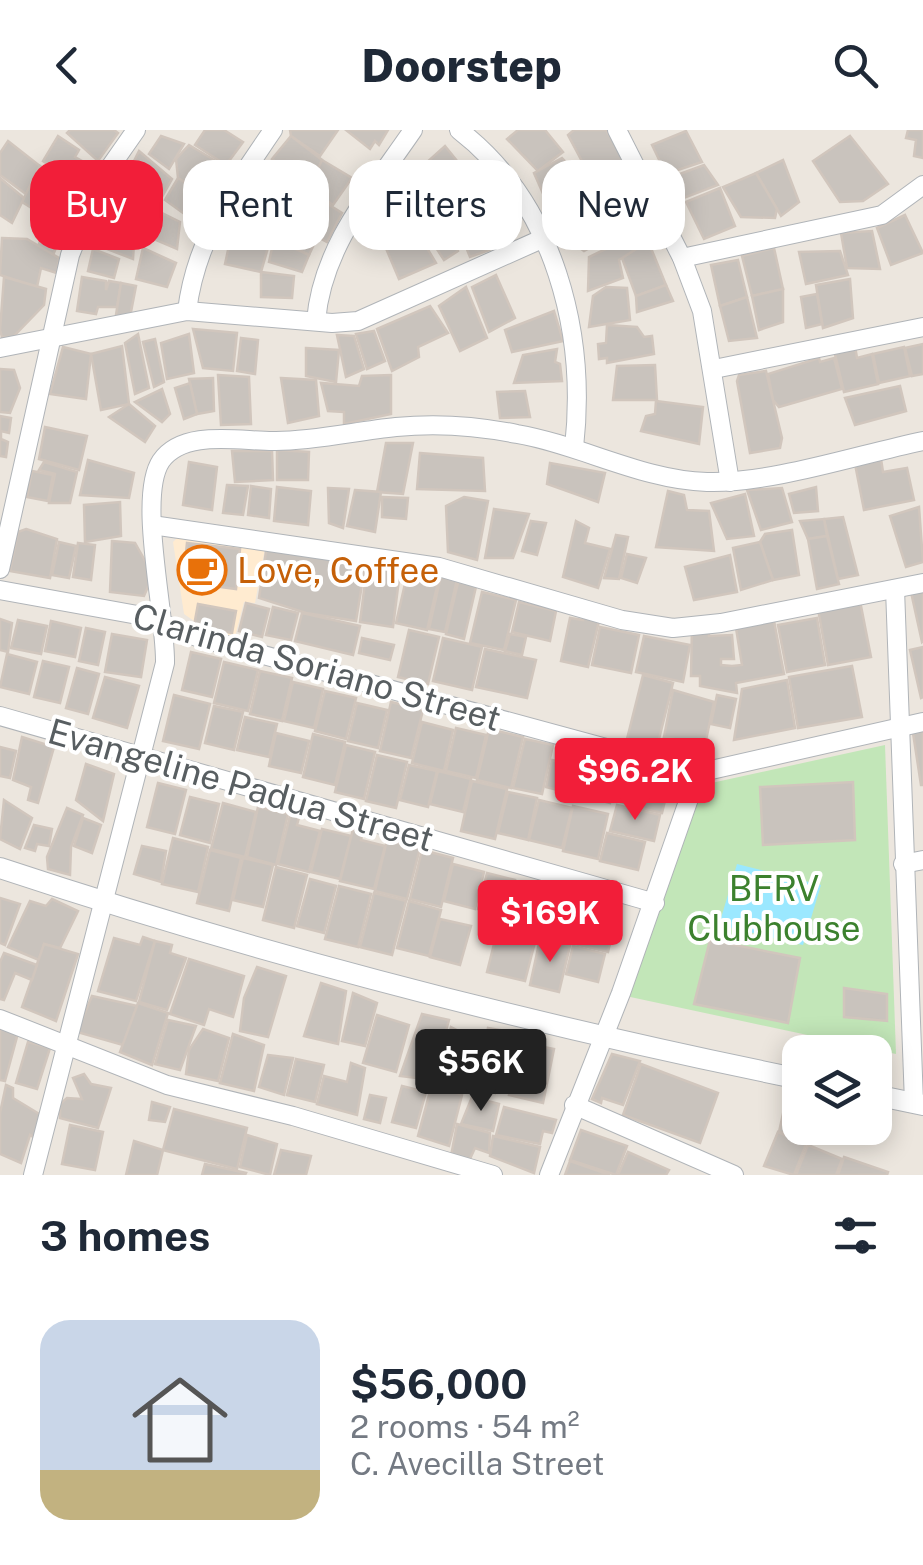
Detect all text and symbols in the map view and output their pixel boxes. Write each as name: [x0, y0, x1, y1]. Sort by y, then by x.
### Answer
icon: back: [40, 38, 95, 93]
icon: search: [828, 38, 883, 93]
text: Doorstep: [361, 39, 562, 92]
chip: Buy: [30, 160, 163, 250]
chip: Rent: [183, 160, 329, 250]
chip: Filters: [349, 160, 522, 250]
chip: New: [542, 160, 685, 250]
cafe icon: Love, Coffee: [176, 544, 228, 596]
place label: Love, Coffee: [237, 550, 439, 591]
street label: Clarinda Soriano Street: [128, 595, 506, 739]
street label: Evangeline Padua Street: [43, 710, 439, 860]
pin: $96.2K: [554, 738, 716, 823]
text: $96.2K: [577, 752, 693, 789]
park label: BFRV Clubhouse: [687, 868, 861, 949]
pin: $169K: [480, 880, 620, 965]
text: $169K: [500, 894, 600, 931]
pin: $56K: [422, 1029, 540, 1114]
map controls: [782, 1035, 892, 1145]
button: layers: [782, 1035, 892, 1145]
text: $56K: [437, 1043, 525, 1080]
icon: filters: [828, 1208, 883, 1263]
text: 3 homes: [40, 1211, 210, 1260]
text: $56,000: [350, 1359, 527, 1408]
icon: home: [120, 1360, 240, 1480]
text: 2 rooms · 54 m²: [350, 1408, 579, 1445]
text: C. Avecilla Street: [350, 1445, 604, 1482]

